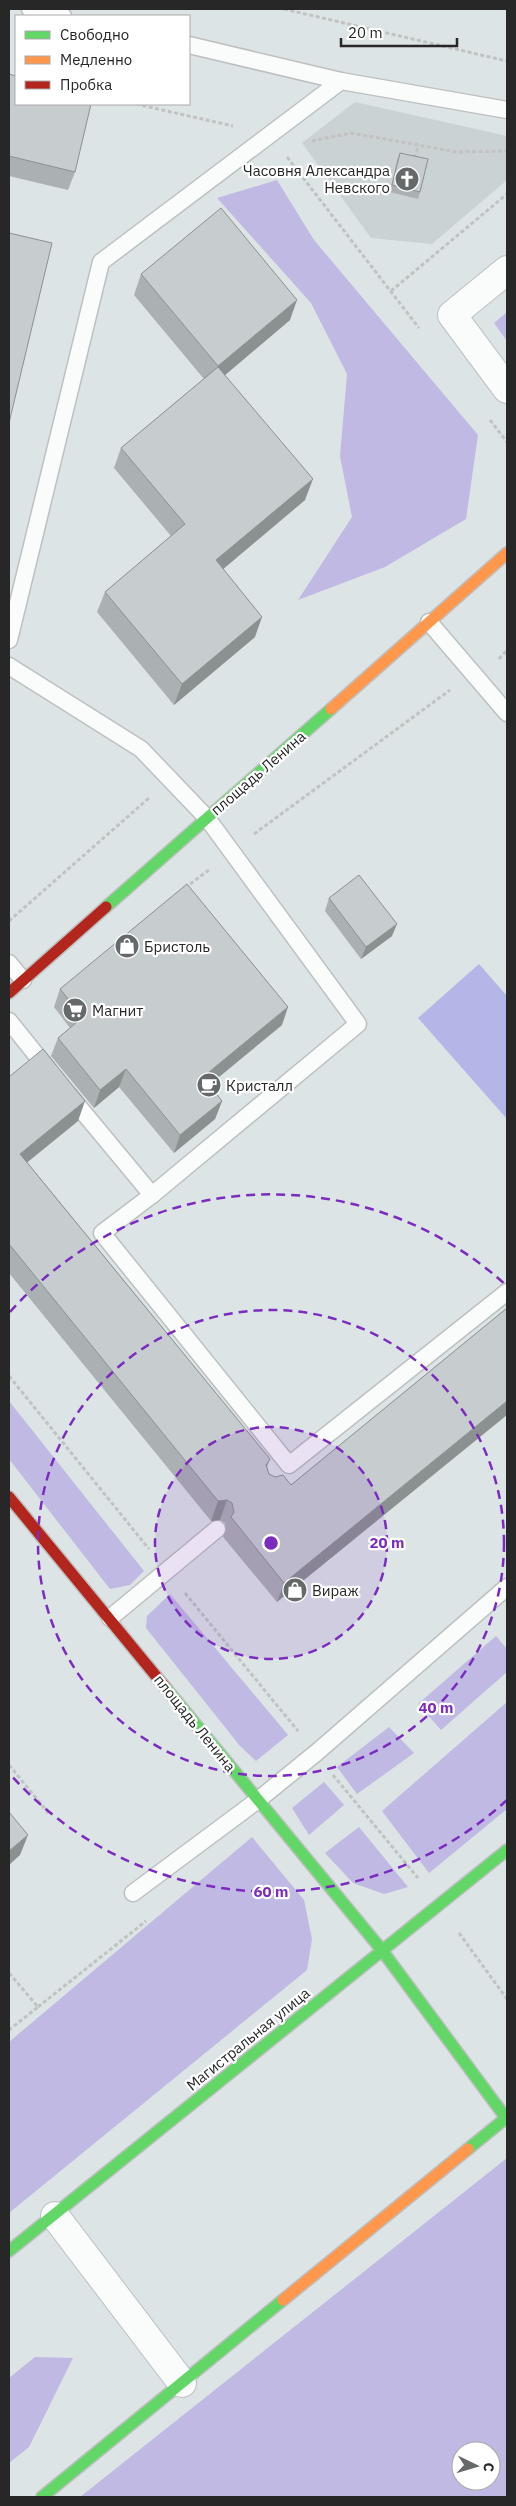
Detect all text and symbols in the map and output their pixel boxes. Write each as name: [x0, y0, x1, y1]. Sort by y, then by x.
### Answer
legend: [15, 15, 190, 105]
scale bar: [341, 15, 457, 47]
text: 20 m: [348, 23, 383, 42]
text: Свободно: [60, 25, 129, 44]
text: Медленно: [60, 50, 132, 69]
text: Пробка: [60, 75, 112, 94]
place label: Часовня Александра Невского: [243, 161, 390, 197]
church icon: Часовня Александра Невского: [394, 166, 420, 192]
street label: площадь Ленина: [207, 727, 309, 819]
shop icon: Бристоль: [114, 933, 140, 959]
place label: Бристоль: [144, 937, 210, 956]
supermarket icon: Магнит: [62, 997, 88, 1023]
place label: Магнит: [92, 1001, 143, 1020]
cafe icon: Кристалл: [196, 1072, 222, 1098]
place label: Кристалл: [226, 1076, 293, 1095]
text: 20 m: [370, 1533, 404, 1552]
centre of rings: [262, 1534, 280, 1552]
shop icon: Вираж: [282, 1577, 308, 1603]
place label: Вираж: [312, 1581, 359, 1600]
street label: площадь Ленина: [150, 1671, 240, 1775]
text: 40 m: [419, 1698, 453, 1717]
text: 60 m: [254, 1882, 288, 1901]
street label: Магистральная улица: [182, 1983, 314, 2095]
north arrow: [451, 2441, 501, 2491]
text: С: [480, 2462, 498, 2472]

